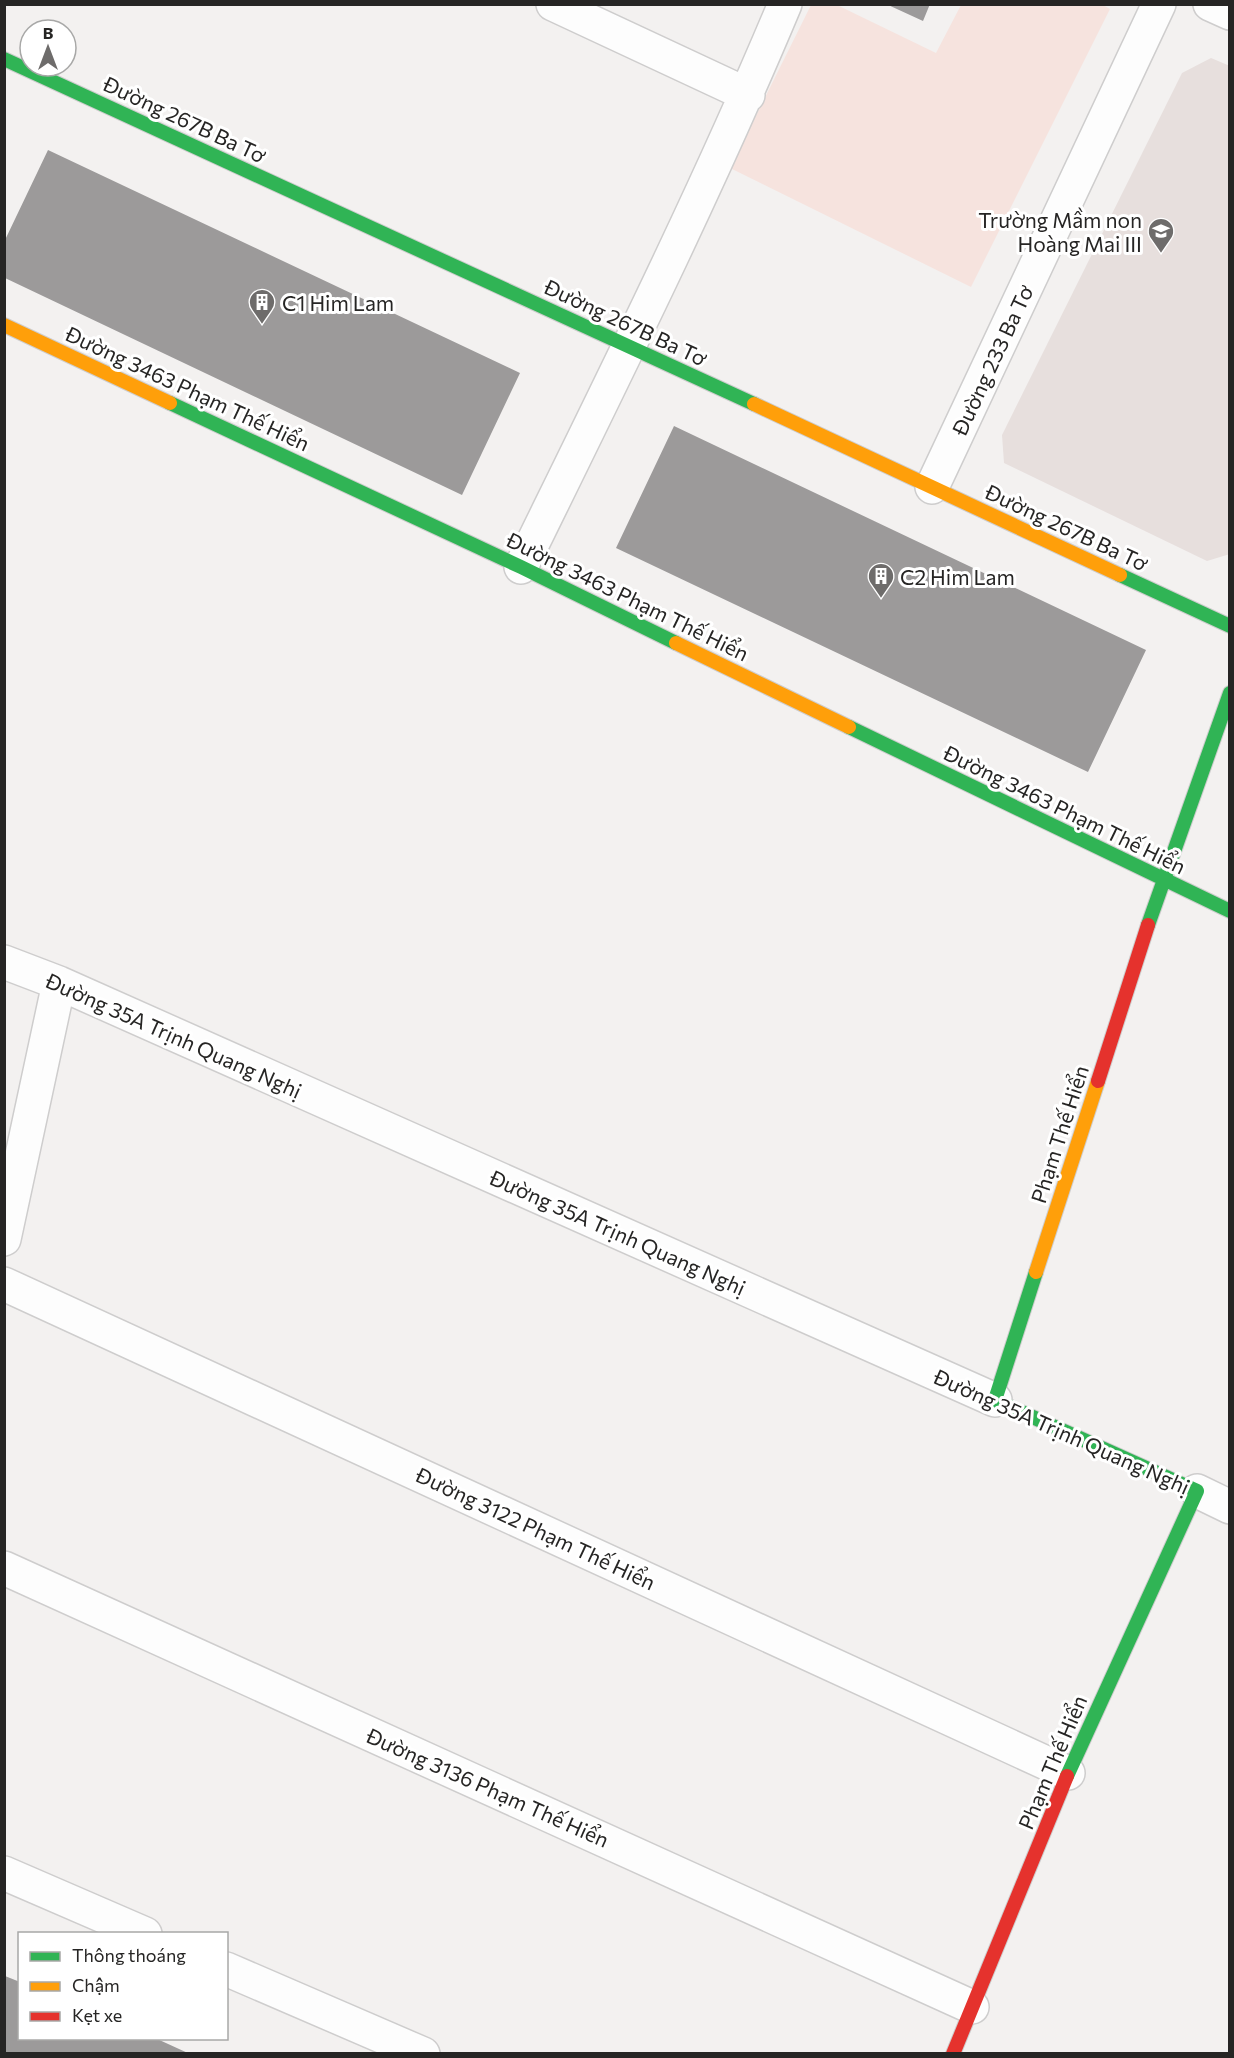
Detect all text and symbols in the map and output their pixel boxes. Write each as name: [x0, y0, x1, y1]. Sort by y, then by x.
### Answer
north arrow: [18, 18, 78, 78]
text: B: [43, 23, 54, 42]
street label: Đường 267B Ba Tơ: [99, 70, 271, 168]
place label: Trường Mầm non Hoàng Mai III: [978, 207, 1142, 256]
school or university icon: Trường Mầm non Hoàng Mai III: [1146, 216, 1176, 254]
street label: Đường 267B Ba Tơ: [540, 273, 712, 371]
street label: Đường 233 Ba Tơ: [946, 280, 1038, 440]
building icon: C1 Him Lam: [247, 287, 277, 325]
place label: C1 Him Lam: [282, 290, 394, 315]
street label: Đường 3463 Phạm Thế Hiển: [61, 320, 314, 456]
street label: Đường 267B Ba Tơ: [981, 478, 1153, 576]
street label: Đường 3463 Phạm Thế Hiển: [502, 526, 753, 666]
building icon: C2 Him Lam: [866, 561, 896, 599]
place label: C2 Him Lam: [900, 564, 1015, 589]
street label: Đường 3463 Phạm Thế Hiển: [939, 739, 1190, 879]
street label: Đường 35A Trịnh Quang Nghị: [41, 967, 306, 1103]
street label: Phạm Thế Hiển: [1025, 1062, 1093, 1206]
street label: Đường 35A Trịnh Quang Nghị: [485, 1164, 750, 1300]
street label: Đường 35A Trịnh Quang Nghị: [929, 1363, 1194, 1499]
street label: Đường 3122 Phạm Thế Hiển: [412, 1461, 660, 1594]
street label: Phạm Thế Hiển: [1012, 1691, 1092, 1833]
street label: Đường 3136 Phạm Thế Hiển: [362, 1722, 613, 1852]
legend: [18, 1932, 228, 2040]
text: Thông thoáng: [72, 1944, 186, 1966]
text: Chậm: [72, 1974, 120, 1996]
text: Kẹt xe: [72, 2004, 122, 2026]

